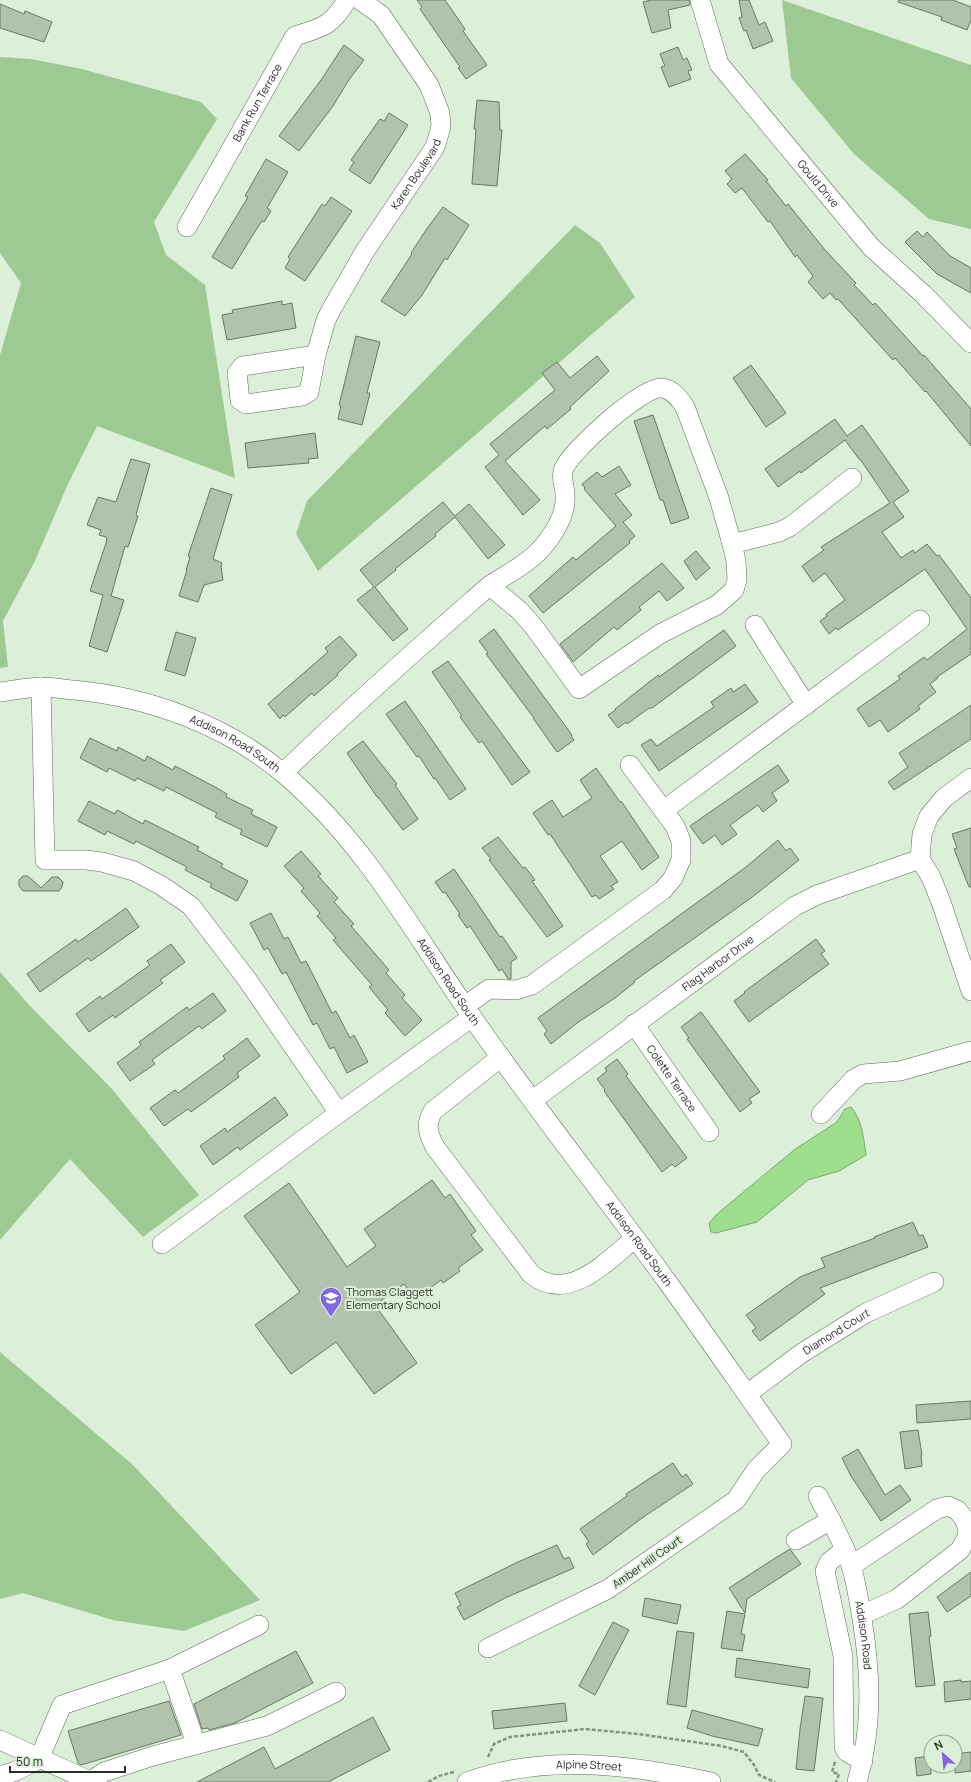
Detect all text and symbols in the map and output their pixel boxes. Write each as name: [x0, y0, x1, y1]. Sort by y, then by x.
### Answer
street label: Bank Run Terrace: [229, 60, 285, 144]
street label: Karen Boulevard: [387, 137, 444, 212]
street label: Gould Drive: [794, 156, 843, 211]
street label: Addison Road South: [188, 711, 284, 775]
street label: Flag Harbor Drive: [679, 931, 757, 994]
street label: Addison Road South: [414, 935, 484, 1028]
street label: Colette Terrace: [643, 1041, 701, 1115]
street label: Addison Road South: [603, 1198, 676, 1289]
place label: Thomas Claggett Elementary School: [346, 1284, 441, 1312]
school or university icon: Thomas Claggett Elementary School: [318, 1285, 344, 1318]
street label: Diamond Court: [800, 1304, 872, 1358]
street label: Amber Hill Court: [609, 1532, 685, 1591]
street label: Addison Road: [852, 1599, 876, 1670]
north arrow: [923, 1734, 963, 1774]
text: N: [931, 1736, 945, 1753]
scale bar: [10, 1748, 125, 1774]
text: 50 m: [16, 1753, 43, 1770]
street label: Alpine Street: [556, 1756, 623, 1774]

